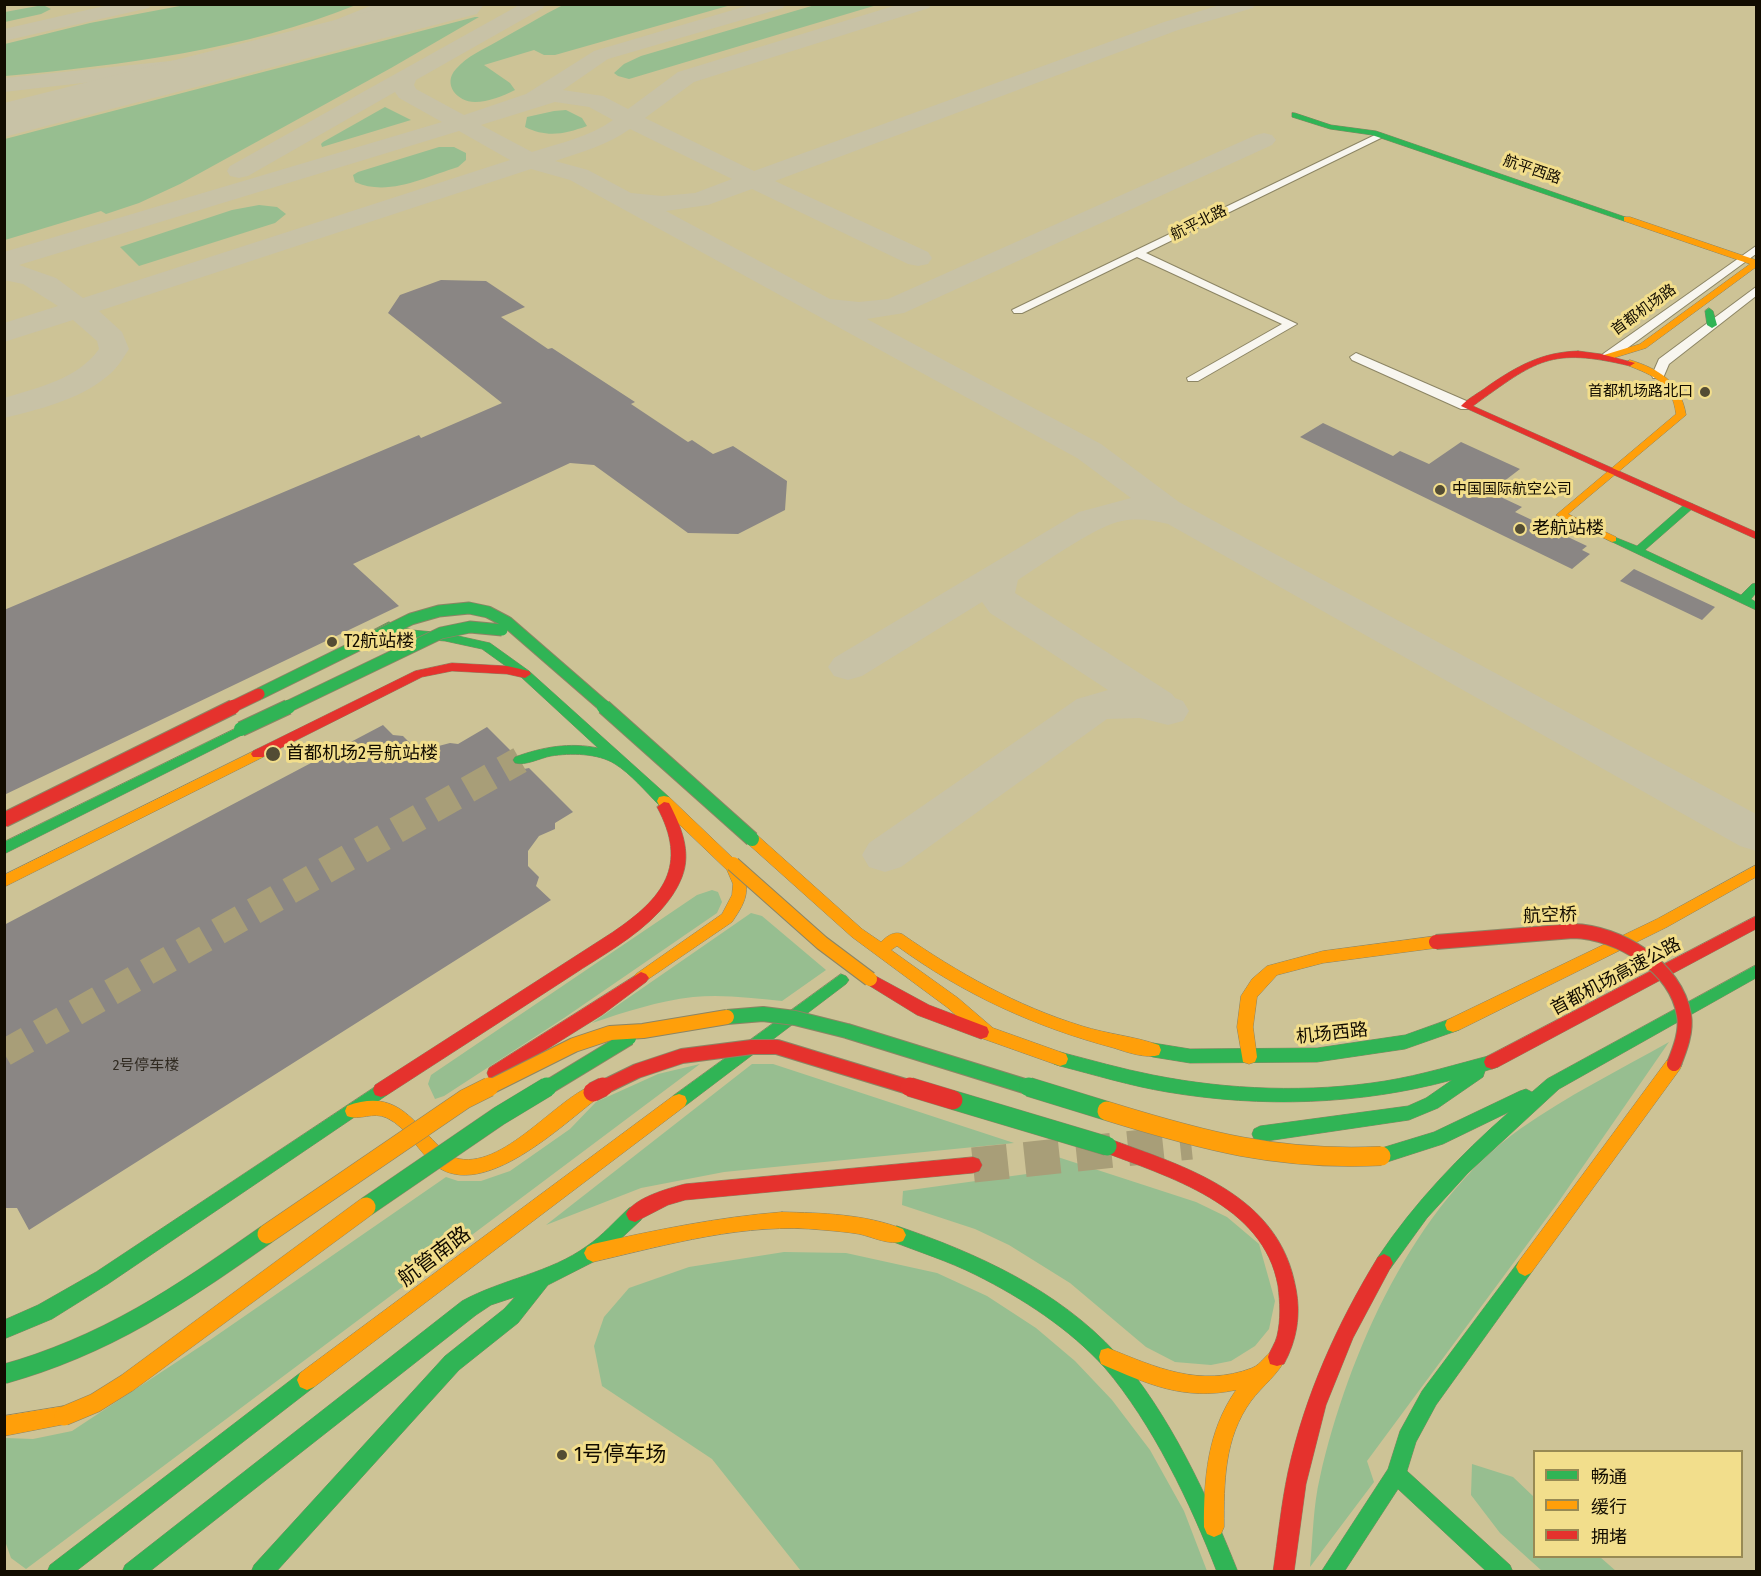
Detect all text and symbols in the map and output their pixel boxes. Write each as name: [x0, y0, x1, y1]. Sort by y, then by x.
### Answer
street label: 航平西路: [1501, 152, 1563, 188]
street label: 航平北路: [1168, 202, 1230, 244]
street label: 首都机场路: [1608, 281, 1680, 339]
place label: 首都机场路北口: [1588, 383, 1693, 401]
marker: 首都机场路北口: [1698, 385, 1712, 399]
place label: 中国国际航空公司: [1452, 481, 1572, 499]
marker: 中国国际航空公司: [1433, 483, 1447, 497]
place label: 老航站楼: [1532, 518, 1604, 540]
marker: 老航站楼: [1513, 522, 1527, 536]
place label: T2航站楼: [344, 631, 414, 653]
marker: T2航站楼: [325, 635, 339, 649]
place label: 首都机场2号航站楼: [286, 743, 438, 765]
marker: 首都机场2号航站楼: [264, 745, 282, 763]
street label: 航空桥: [1523, 904, 1577, 928]
street label: 首都机场高速公路: [1547, 934, 1685, 1020]
street label: 机场西路: [1295, 1019, 1369, 1049]
house number: 2号停车楼: [113, 1057, 179, 1075]
street label: 航管南路: [394, 1222, 476, 1292]
place label: 1号停车场: [574, 1442, 666, 1468]
marker: 1号停车场: [555, 1448, 569, 1462]
legend: [1533, 1450, 1743, 1558]
text: 畅通: [1591, 1466, 1627, 1488]
text: 缓行: [1591, 1496, 1627, 1518]
text: 拥堵: [1591, 1526, 1627, 1548]

